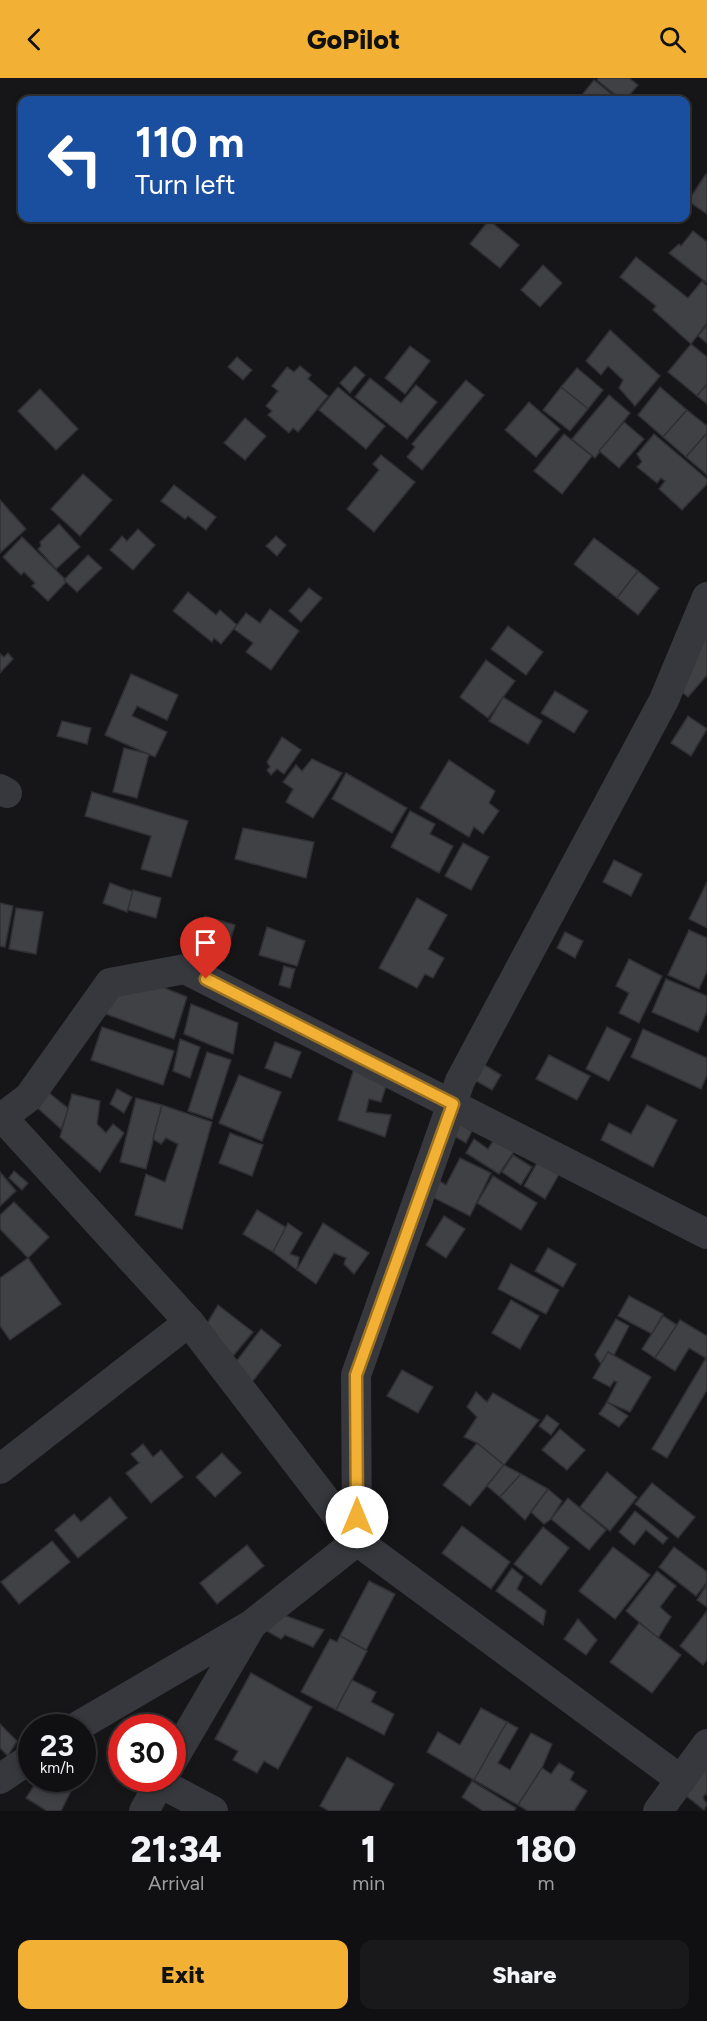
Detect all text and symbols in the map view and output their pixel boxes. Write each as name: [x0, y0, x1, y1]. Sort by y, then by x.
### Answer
icon: back: [18, 23, 51, 56]
text: GoPilot: [307, 23, 400, 56]
icon: search: [656, 23, 689, 56]
text: 110 m: [135, 117, 244, 168]
icon: left: [36, 120, 114, 198]
text: Turn left: [135, 168, 235, 201]
pin: [180, 917, 231, 979]
icon: arrive: [189, 926, 222, 959]
position arrow: [325, 1485, 389, 1549]
speed limit sign: 30: [108, 1714, 186, 1792]
text: 23: [40, 1727, 74, 1764]
text: km/h: [40, 1759, 74, 1777]
text: 21:34: [130, 1828, 222, 1871]
text: 1: [361, 1828, 376, 1871]
text: 180: [516, 1828, 576, 1871]
text: Arrival: [148, 1871, 204, 1895]
text: min: [352, 1871, 385, 1895]
text: m: [538, 1871, 555, 1895]
button: Exit: [18, 1940, 348, 2009]
button: Share: [360, 1940, 689, 2009]

